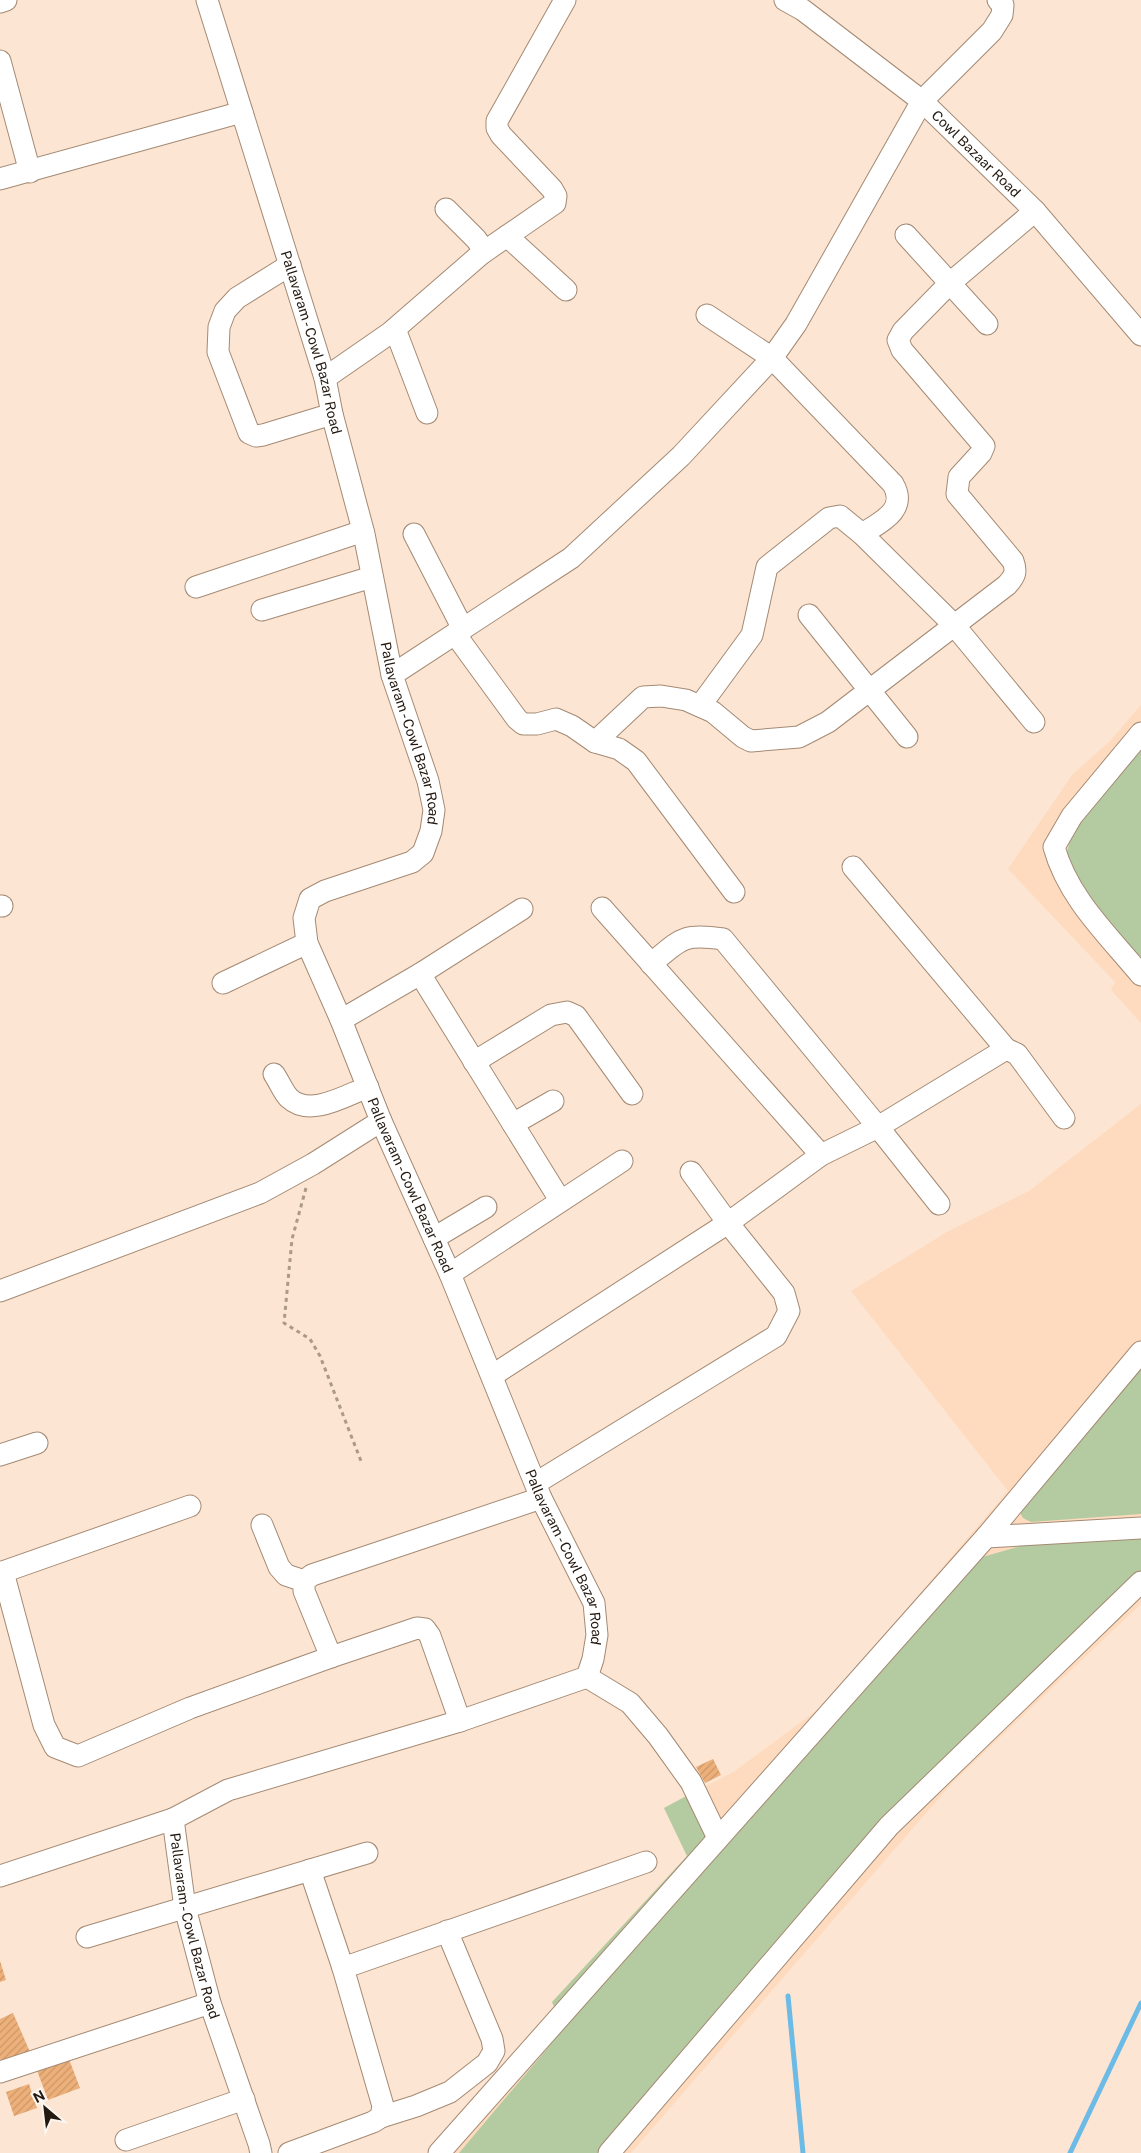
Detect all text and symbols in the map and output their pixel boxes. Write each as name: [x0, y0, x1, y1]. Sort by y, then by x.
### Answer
street label: Cowl Bazaar Road: [928, 107, 1024, 200]
street label: Pallavaram - Cowl Bazar Road: [278, 249, 345, 436]
street label: Pallavaram - Cowl Bazar Road: [378, 640, 442, 826]
street label: Pallavaram - Cowl Bazar Road: [364, 1095, 456, 1275]
street label: Pallavaram - Cowl Bazar Road: [522, 1467, 605, 1646]
street label: Pallavaram - Cowl Bazar Road: [167, 1832, 223, 2021]
north arrow: [20, 2083, 70, 2133]
text: N: [30, 2087, 47, 2106]

